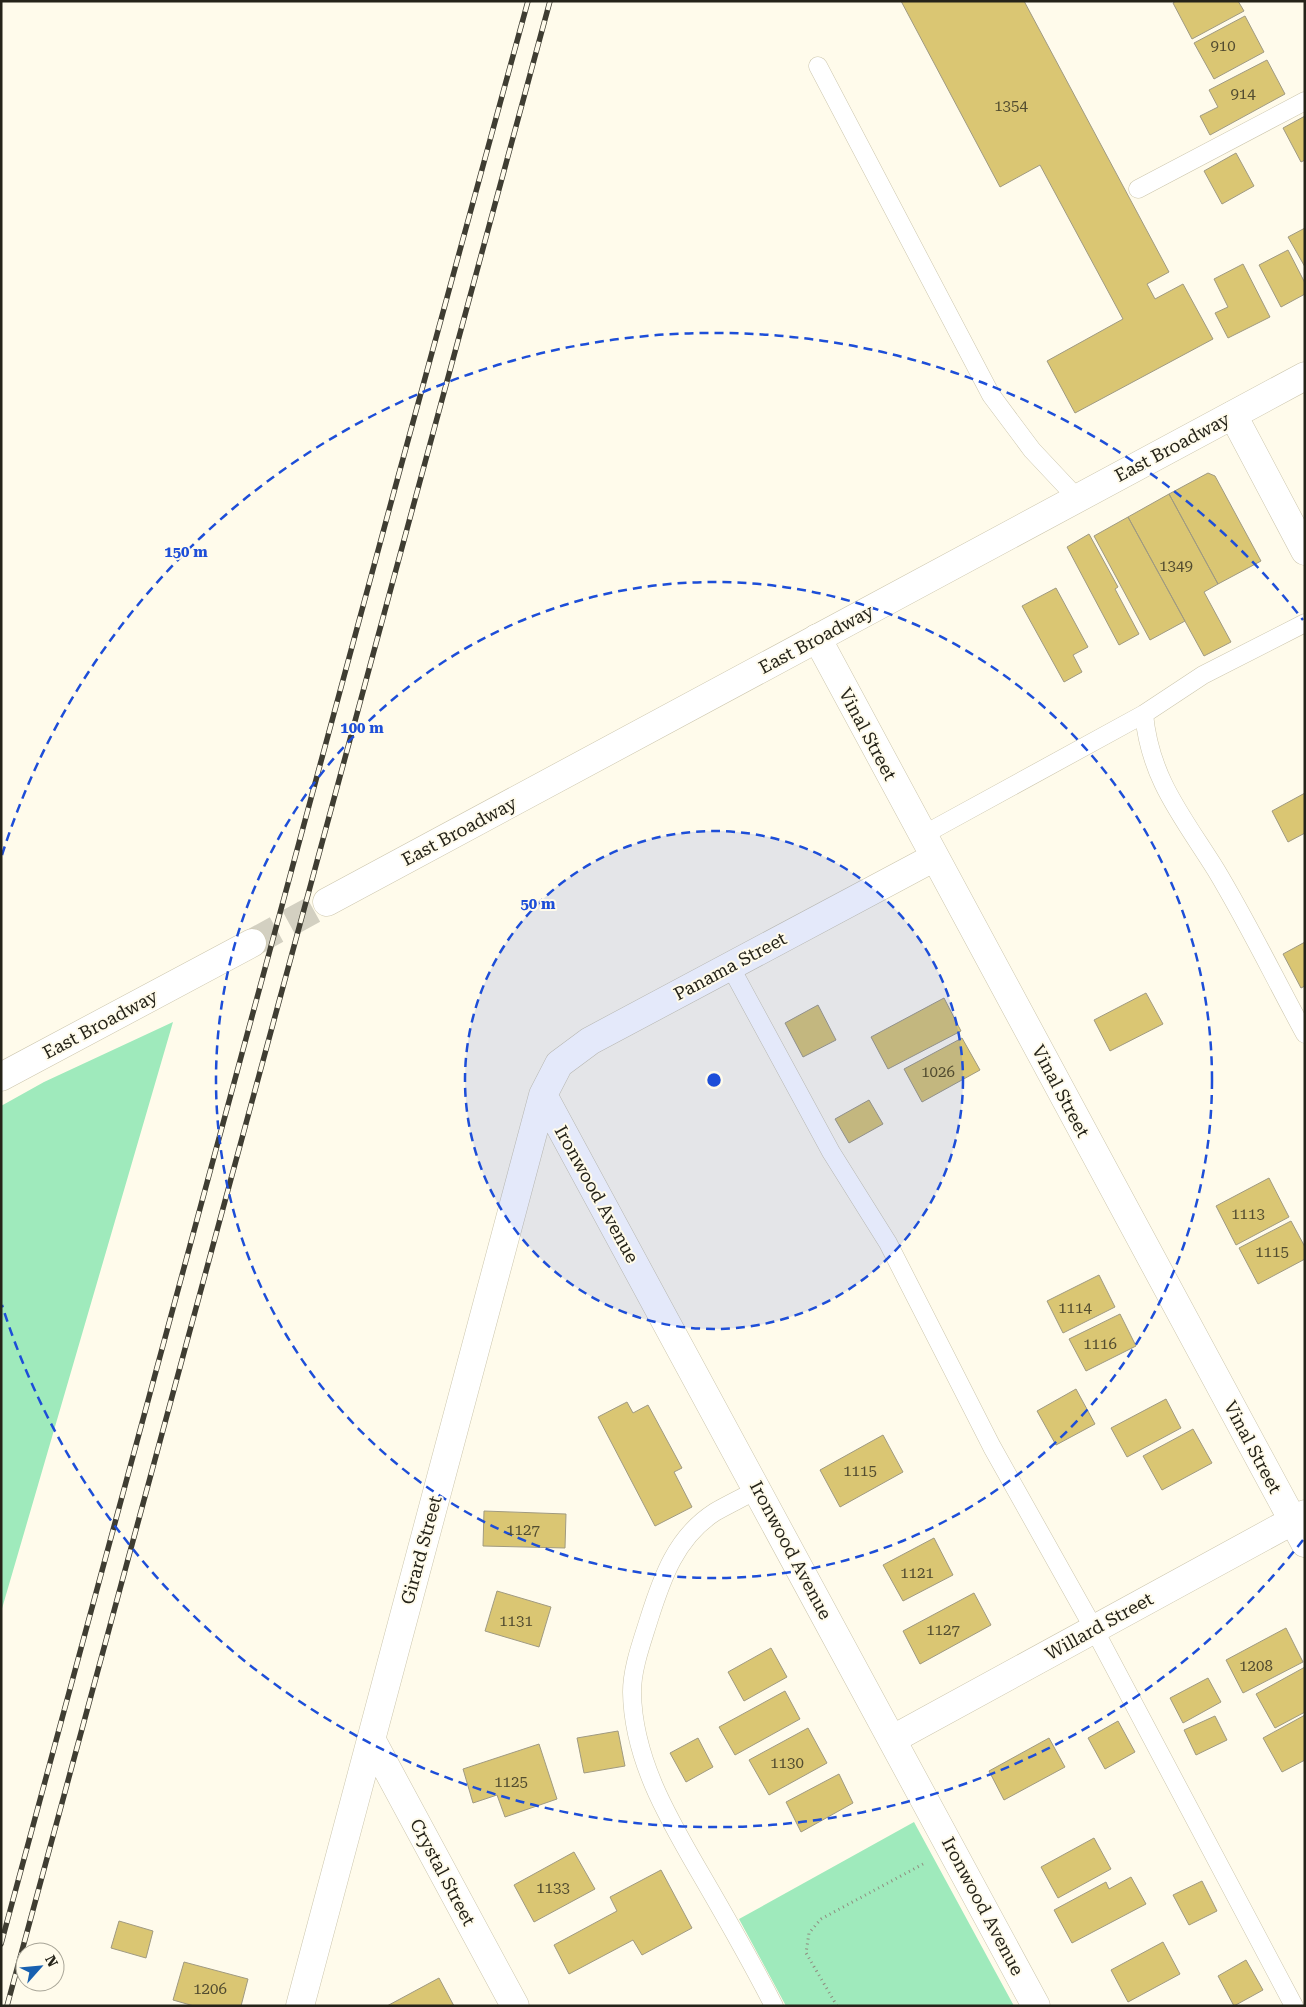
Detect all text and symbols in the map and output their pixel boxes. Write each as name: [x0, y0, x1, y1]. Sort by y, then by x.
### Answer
house number: 910: [1210, 37, 1236, 55]
house number: 914: [1230, 85, 1256, 103]
house number: 1354: [994, 97, 1028, 115]
street label: East Broadway: [1111, 408, 1233, 486]
text: 150 m: [164, 543, 208, 561]
house number: 1349: [1159, 557, 1193, 575]
street label: East Broadway: [755, 600, 877, 678]
street label: Vinal Street: [835, 684, 901, 784]
text: 100 m: [340, 719, 384, 737]
street label: East Broadway: [398, 792, 520, 870]
text: 50 m: [520, 895, 556, 913]
street label: Panama Street: [670, 927, 790, 1005]
street label: East Broadway: [39, 985, 161, 1063]
street label: Vinal Street: [1028, 1041, 1094, 1141]
house number: 1026: [921, 1063, 955, 1081]
centre of rings: [705, 1071, 723, 1089]
street label: Ironwood Avenue: [551, 1122, 643, 1266]
house number: 1113: [1231, 1205, 1265, 1223]
house number: 1115: [1255, 1243, 1289, 1261]
house number: 1114: [1058, 1299, 1092, 1317]
house number: 1116: [1083, 1335, 1117, 1353]
street label: Vinal Street: [1220, 1397, 1286, 1497]
house number: 1115: [843, 1462, 877, 1480]
street label: Ironwood Avenue: [746, 1477, 836, 1623]
street label: Girard Street: [396, 1493, 446, 1607]
house number: 1127: [506, 1521, 540, 1539]
house number: 1121: [900, 1564, 934, 1582]
street label: Willard Street: [1042, 1588, 1157, 1664]
house number: 1131: [499, 1612, 533, 1630]
house number: 1127: [926, 1621, 960, 1639]
house number: 1208: [1239, 1657, 1273, 1675]
house number: 1130: [770, 1754, 804, 1772]
house number: 1125: [494, 1773, 528, 1791]
street label: Crystal Street: [406, 1815, 480, 1929]
street label: Ironwood Avenue: [938, 1833, 1028, 1979]
house number: 1133: [536, 1879, 570, 1897]
north arrow: [15, 1942, 65, 1992]
text: N: [42, 1953, 61, 1970]
house number: 1206: [193, 1980, 227, 1998]

